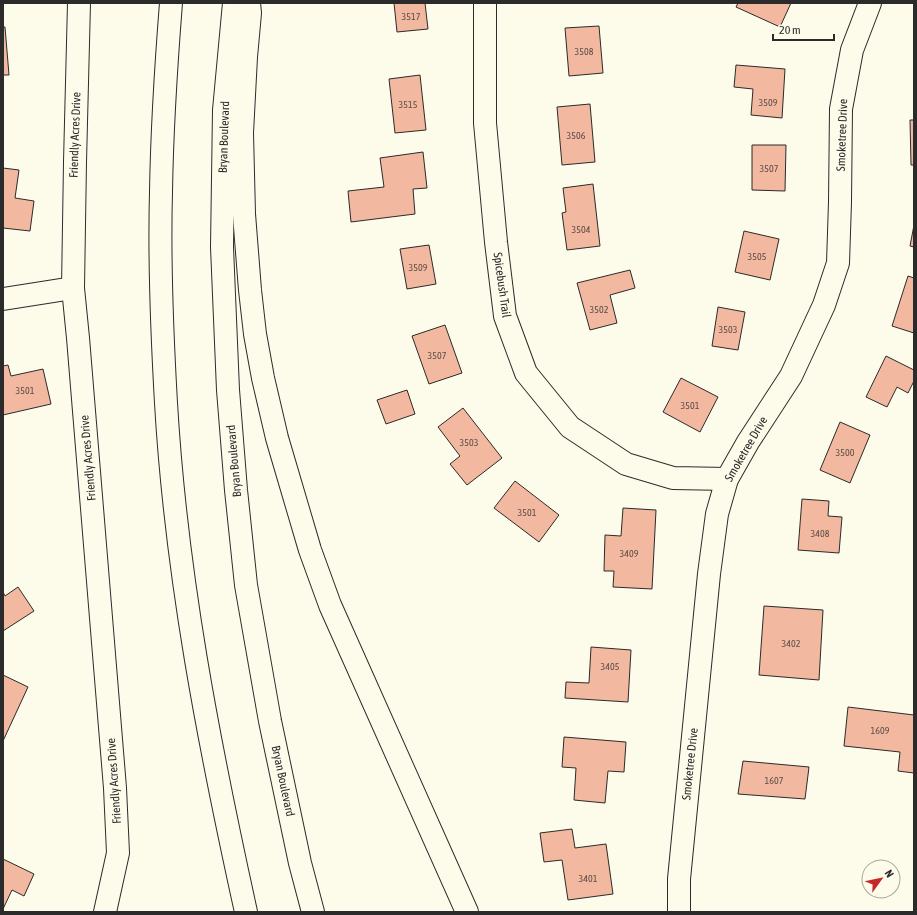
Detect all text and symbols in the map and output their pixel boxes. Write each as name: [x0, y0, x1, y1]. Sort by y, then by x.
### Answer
house number: 3517: [402, 11, 421, 22]
scale bar: [773, 16, 834, 42]
text: 20 m: [779, 23, 801, 37]
house number: 3508: [575, 46, 594, 57]
street label: Friendly Acres Drive: [67, 92, 83, 178]
house number: 3509: [759, 97, 778, 108]
street label: Smoketree Drive: [834, 98, 850, 172]
house number: 3515: [399, 99, 418, 110]
street label: Bryan Boulevard: [216, 101, 232, 173]
house number: 3506: [567, 130, 586, 141]
house number: 3507: [760, 163, 779, 174]
house number: 3504: [572, 224, 591, 235]
street label: Spicebush Trail: [490, 251, 514, 319]
house number: 3505: [748, 251, 767, 262]
house number: 3509: [409, 262, 428, 273]
house number: 3502: [590, 304, 609, 315]
house number: 3503: [719, 324, 738, 335]
house number: 3507: [428, 350, 447, 361]
house number: 3501: [16, 385, 35, 396]
house number: 3501: [681, 400, 700, 411]
street label: Smoketree Drive: [722, 414, 770, 484]
street label: Friendly Acres Drive: [77, 415, 99, 501]
street label: Bryan Boulevard: [224, 424, 244, 498]
house number: 3503: [460, 437, 479, 448]
house number: 3500: [836, 447, 855, 458]
house number: 3501: [518, 507, 537, 518]
house number: 3408: [811, 528, 830, 539]
house number: 3409: [620, 548, 639, 559]
house number: 3402: [782, 638, 801, 649]
house number: 3405: [601, 661, 620, 672]
house number: 1609: [871, 725, 890, 736]
street label: Smoketree Drive: [679, 727, 701, 801]
street label: Friendly Acres Drive: [104, 738, 124, 824]
street label: Bryan Boulevard: [269, 744, 297, 818]
house number: 1607: [765, 775, 784, 786]
north arrow: [861, 859, 901, 899]
text: N: [883, 868, 896, 880]
house number: 3401: [579, 873, 598, 884]

